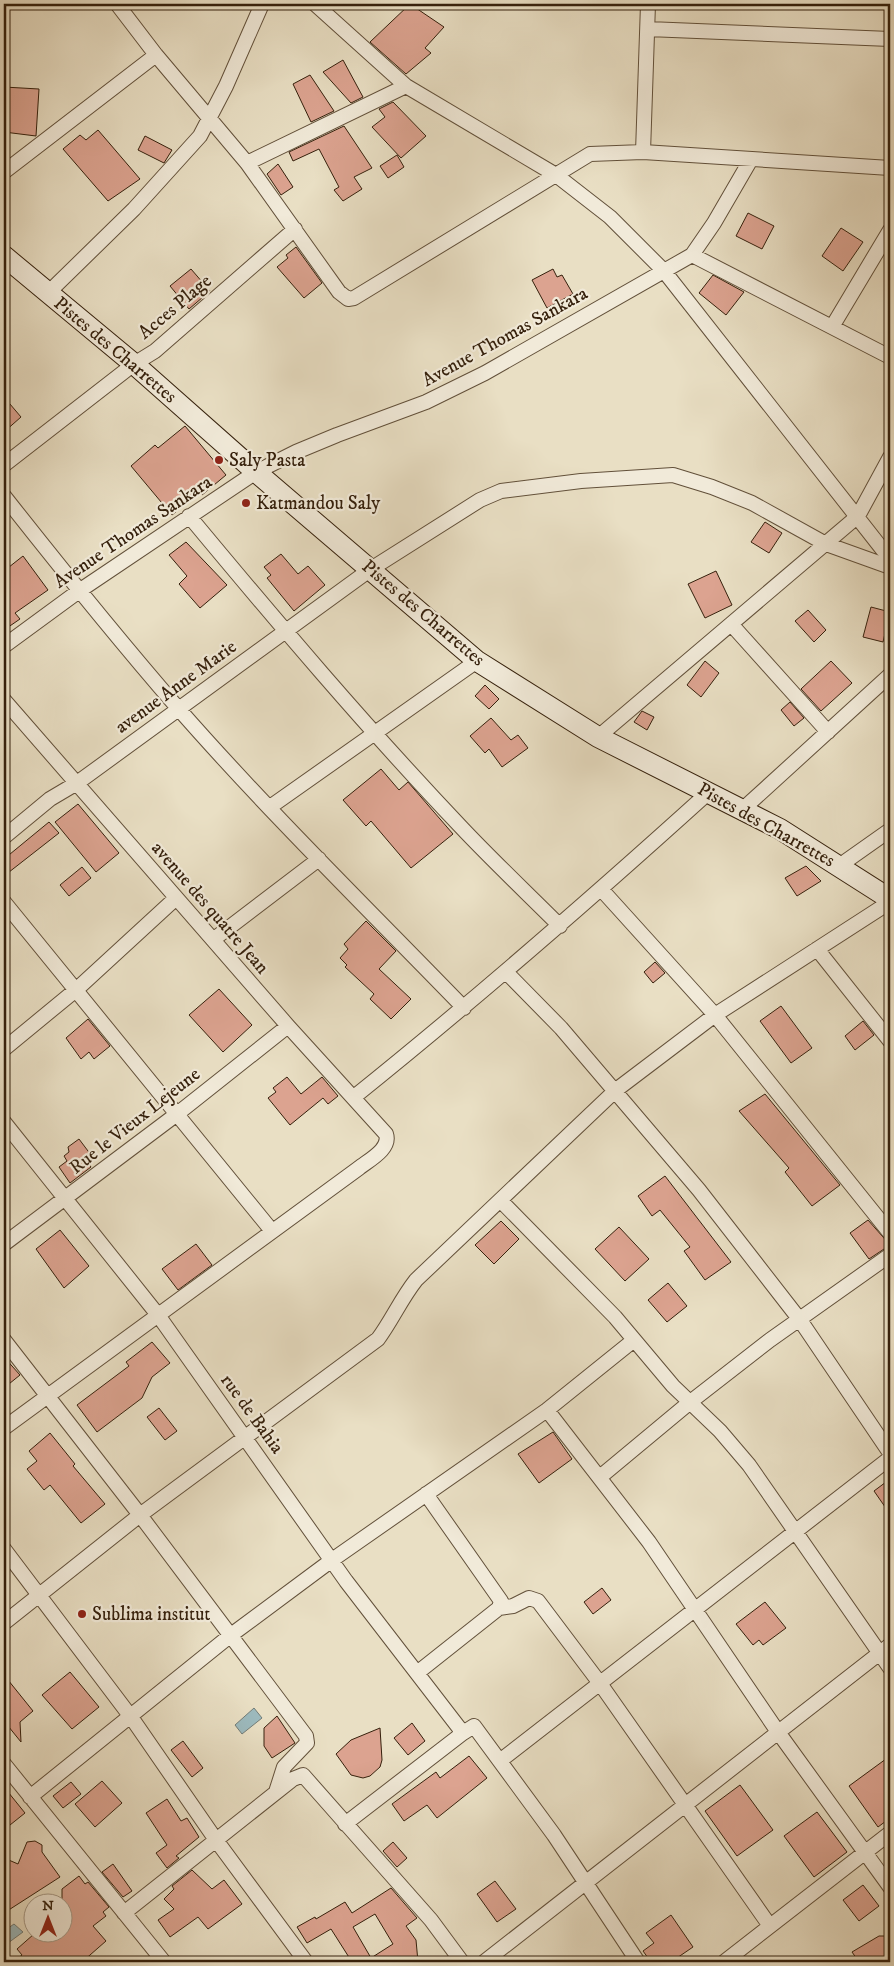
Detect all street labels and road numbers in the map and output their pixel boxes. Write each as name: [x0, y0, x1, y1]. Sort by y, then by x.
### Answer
street label: Acces Plage: [134, 270, 216, 344]
street label: Avenue Thomas Sankara: [418, 282, 592, 392]
street label: Pistes des Charrettes: [49, 292, 181, 408]
street label: Avenue Thomas Sankara: [50, 471, 216, 593]
street label: Pistes des Charrettes: [357, 555, 489, 671]
street label: avenue Anne Marie: [111, 635, 241, 739]
street label: Pistes des Charrettes: [693, 778, 839, 872]
street label: avenue des quatre Jean: [146, 837, 274, 980]
street label: Rue le Vieux Lejeune: [65, 1063, 205, 1179]
street label: rue de Bahia: [215, 1370, 289, 1458]

